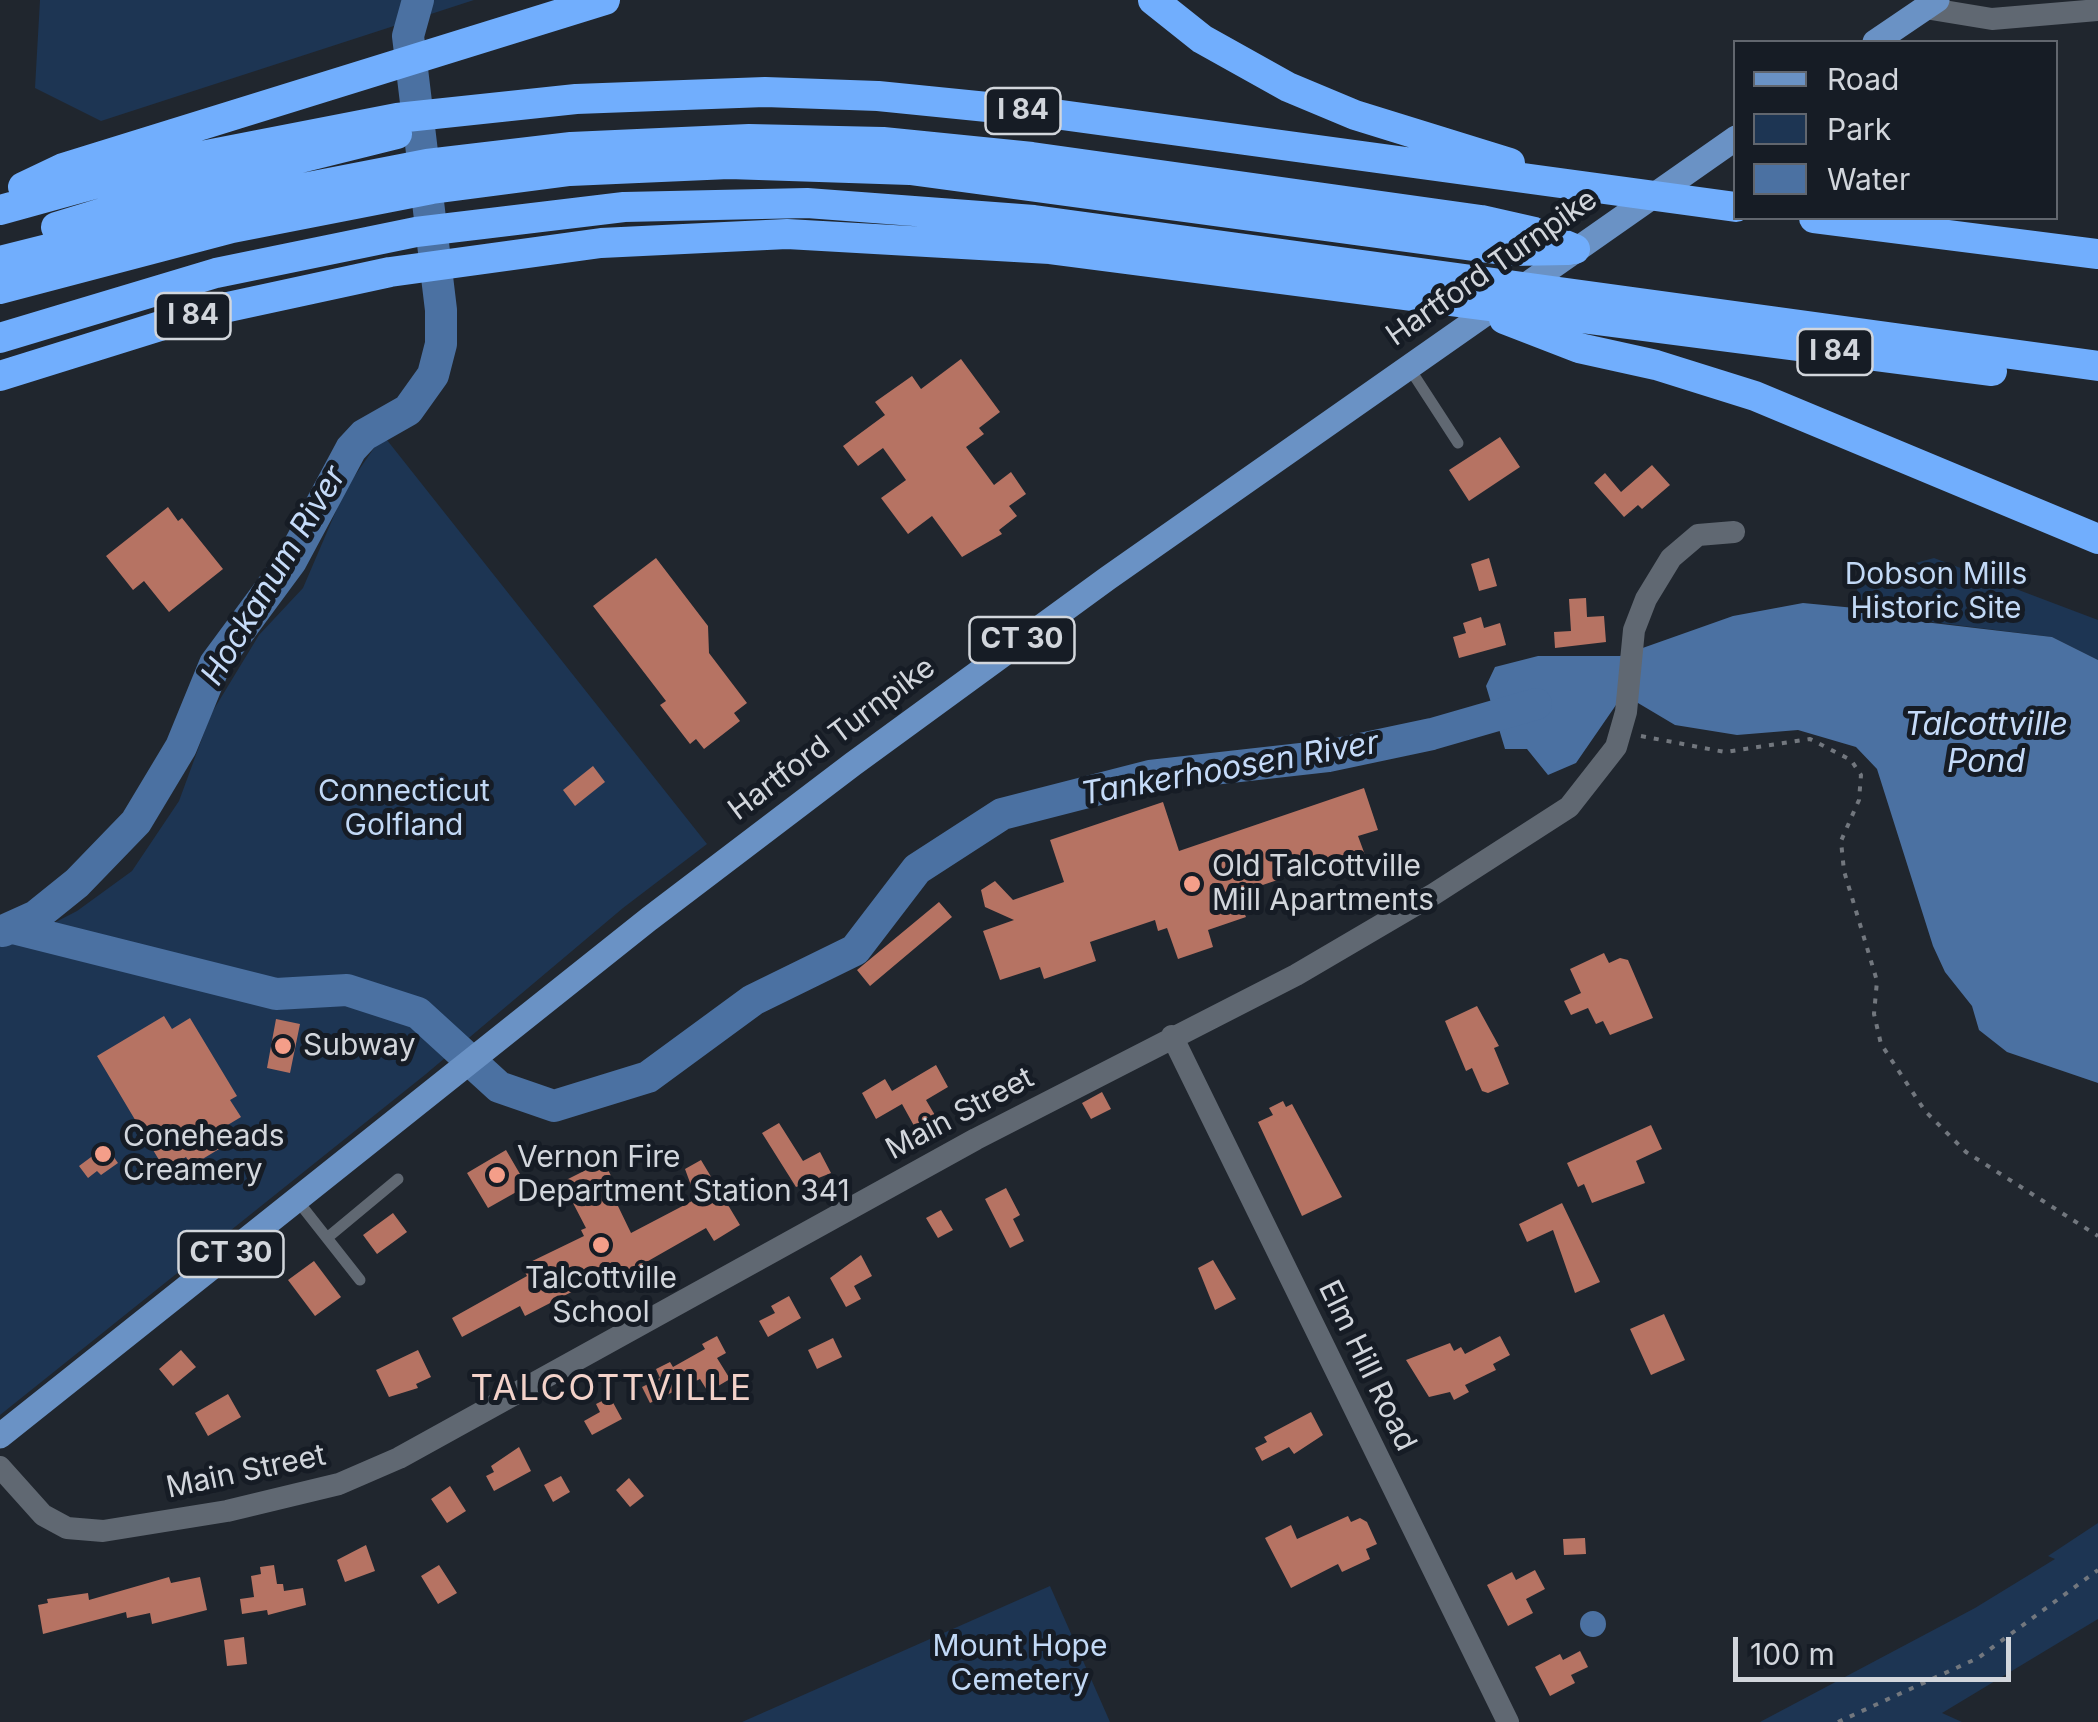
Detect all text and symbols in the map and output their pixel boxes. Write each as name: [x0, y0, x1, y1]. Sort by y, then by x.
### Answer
legend: [1733, 40, 2058, 220]
text: Road: [1827, 61, 1899, 97]
road number: I 84: [986, 88, 1060, 134]
text: Park: [1827, 111, 1891, 147]
text: Water: [1827, 161, 1910, 197]
street label: Hartford Turnpike: [1380, 182, 1604, 354]
road number: I 84: [156, 293, 230, 339]
road number: I 84: [1798, 329, 1872, 375]
water label: Hockanum River: [193, 459, 355, 693]
park label: Dobson Mills Historic Site: [1845, 557, 2027, 628]
road number: CT 30: [970, 617, 1074, 663]
street label: Hartford Turnpike: [722, 650, 942, 828]
water label: Talcottville Pond: [1904, 706, 2068, 781]
water label: Tankerhoosen River: [1078, 724, 1382, 814]
park label: Connecticut Golfland: [318, 774, 490, 844]
place label: Old Talcottville Mill Apartments: [1212, 849, 1434, 920]
marker: Old Talcottville Mill Apartments: [1181, 873, 1203, 895]
place label: Subway: [303, 1028, 416, 1064]
marker: Subway: [272, 1035, 294, 1057]
street label: Main Street: [880, 1060, 1040, 1168]
place label: Coneheads Creamery: [123, 1119, 285, 1190]
place label: Vernon Fire Department Station 341: [517, 1140, 850, 1210]
marker: Coneheads Creamery: [92, 1143, 114, 1165]
marker: Vernon Fire Department Station 341: [486, 1164, 508, 1186]
road number: CT 30: [178, 1231, 284, 1277]
marker: Talcottville School: [590, 1234, 612, 1256]
place label: Talcottville School: [525, 1261, 677, 1332]
street label: Elm Hill Road: [1310, 1275, 1424, 1457]
district label: TALCOTTVILLE: [470, 1368, 754, 1410]
street label: Main Street: [163, 1438, 329, 1506]
scale bar: [1738, 1617, 2016, 1679]
park label: Mount Hope Cemetery: [933, 1629, 1107, 1700]
text: 100 m: [1750, 1636, 1835, 1672]

